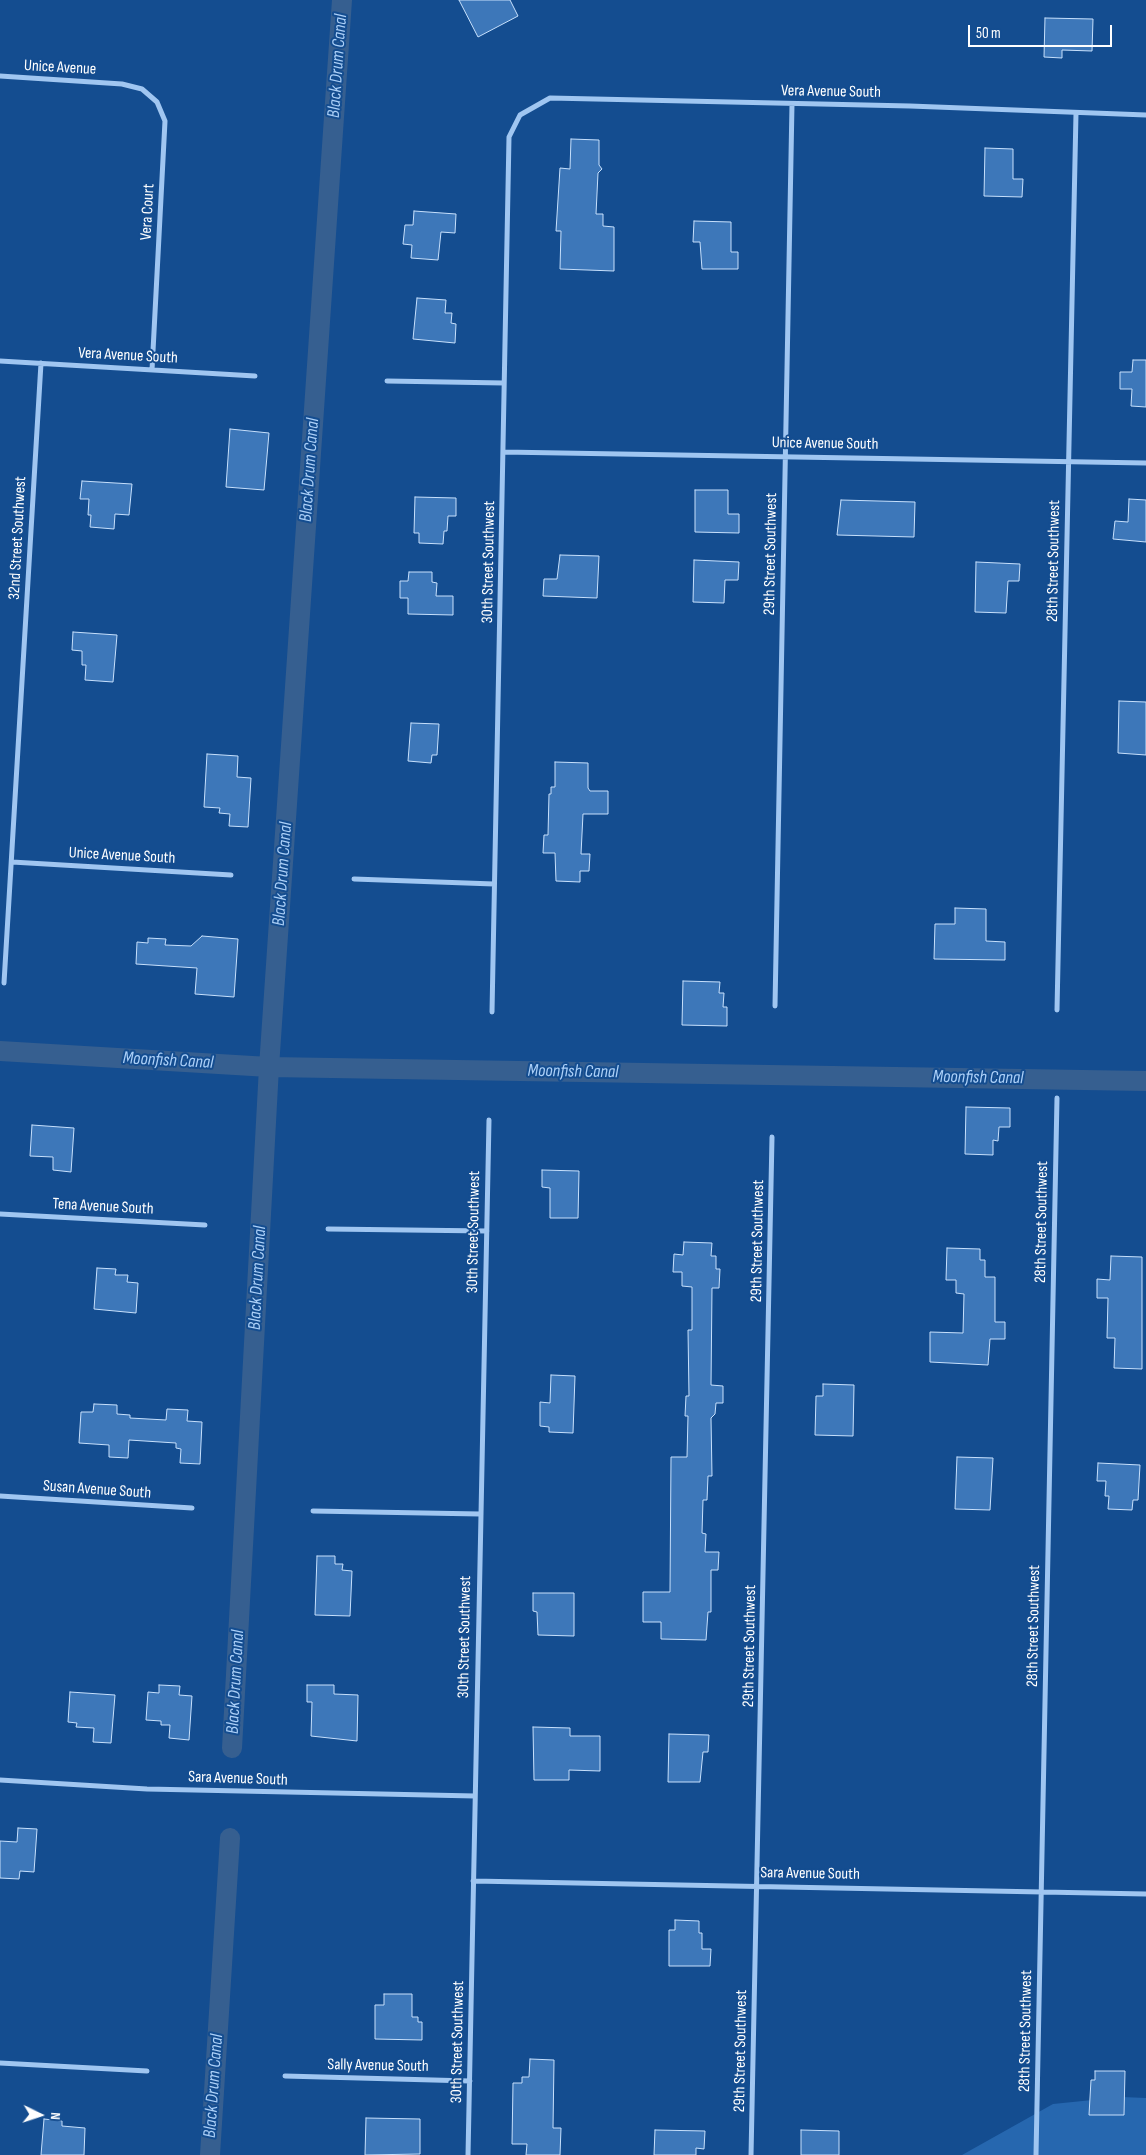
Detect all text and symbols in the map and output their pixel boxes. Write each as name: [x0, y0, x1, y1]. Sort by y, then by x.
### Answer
water label: Black Drum Canal: [324, 13, 352, 119]
scale bar: [971, 15, 1115, 47]
text: 50 m: [976, 24, 1001, 43]
street label: Unice Avenue: [23, 57, 97, 79]
street label: Vera Avenue South: [781, 82, 881, 102]
street label: Vera Court: [137, 183, 159, 241]
street label: Vera Avenue South: [78, 344, 178, 368]
water label: Black Drum Canal: [296, 417, 324, 523]
street label: Unice Avenue South: [772, 433, 878, 455]
street label: 32nd Street Southwest: [5, 476, 31, 600]
street label: 29th Street Southwest: [760, 493, 782, 615]
street label: 28th Street Southwest: [1043, 500, 1065, 622]
street label: 30th Street Southwest: [478, 501, 500, 623]
water label: Black Drum Canal: [269, 821, 297, 927]
street label: Unice Avenue South: [68, 844, 176, 868]
water label: Moonfish Canal: [122, 1048, 214, 1074]
water label: Moonfish Canal: [527, 1060, 619, 1084]
water label: Moonfish Canal: [932, 1066, 1024, 1090]
street label: 28th Street Southwest: [1031, 1161, 1053, 1283]
street label: 30th Street Southwest: [463, 1171, 485, 1293]
street label: 29th Street Southwest: [747, 1180, 769, 1302]
street label: Tena Avenue South: [52, 1195, 154, 1219]
water label: Black Drum Canal: [244, 1225, 272, 1331]
street label: Susan Avenue South: [42, 1477, 152, 1503]
street label: 28th Street Southwest: [1023, 1565, 1045, 1687]
street label: 30th Street Southwest: [454, 1576, 476, 1698]
street label: 29th Street Southwest: [739, 1585, 761, 1707]
water label: Black Drum Canal: [222, 1629, 250, 1735]
street label: Sara Avenue South: [188, 1768, 288, 1790]
street label: Sara Avenue South: [760, 1864, 860, 1884]
street label: 28th Street Southwest: [1015, 1970, 1037, 2092]
street label: 30th Street Southwest: [447, 1981, 469, 2103]
street label: 29th Street Southwest: [730, 1990, 752, 2112]
water label: Black Drum Canal: [200, 2033, 228, 2139]
street label: Sally Avenue South: [327, 2056, 429, 2076]
north arrow: [15, 2090, 65, 2140]
text: N: [47, 2112, 64, 2120]

